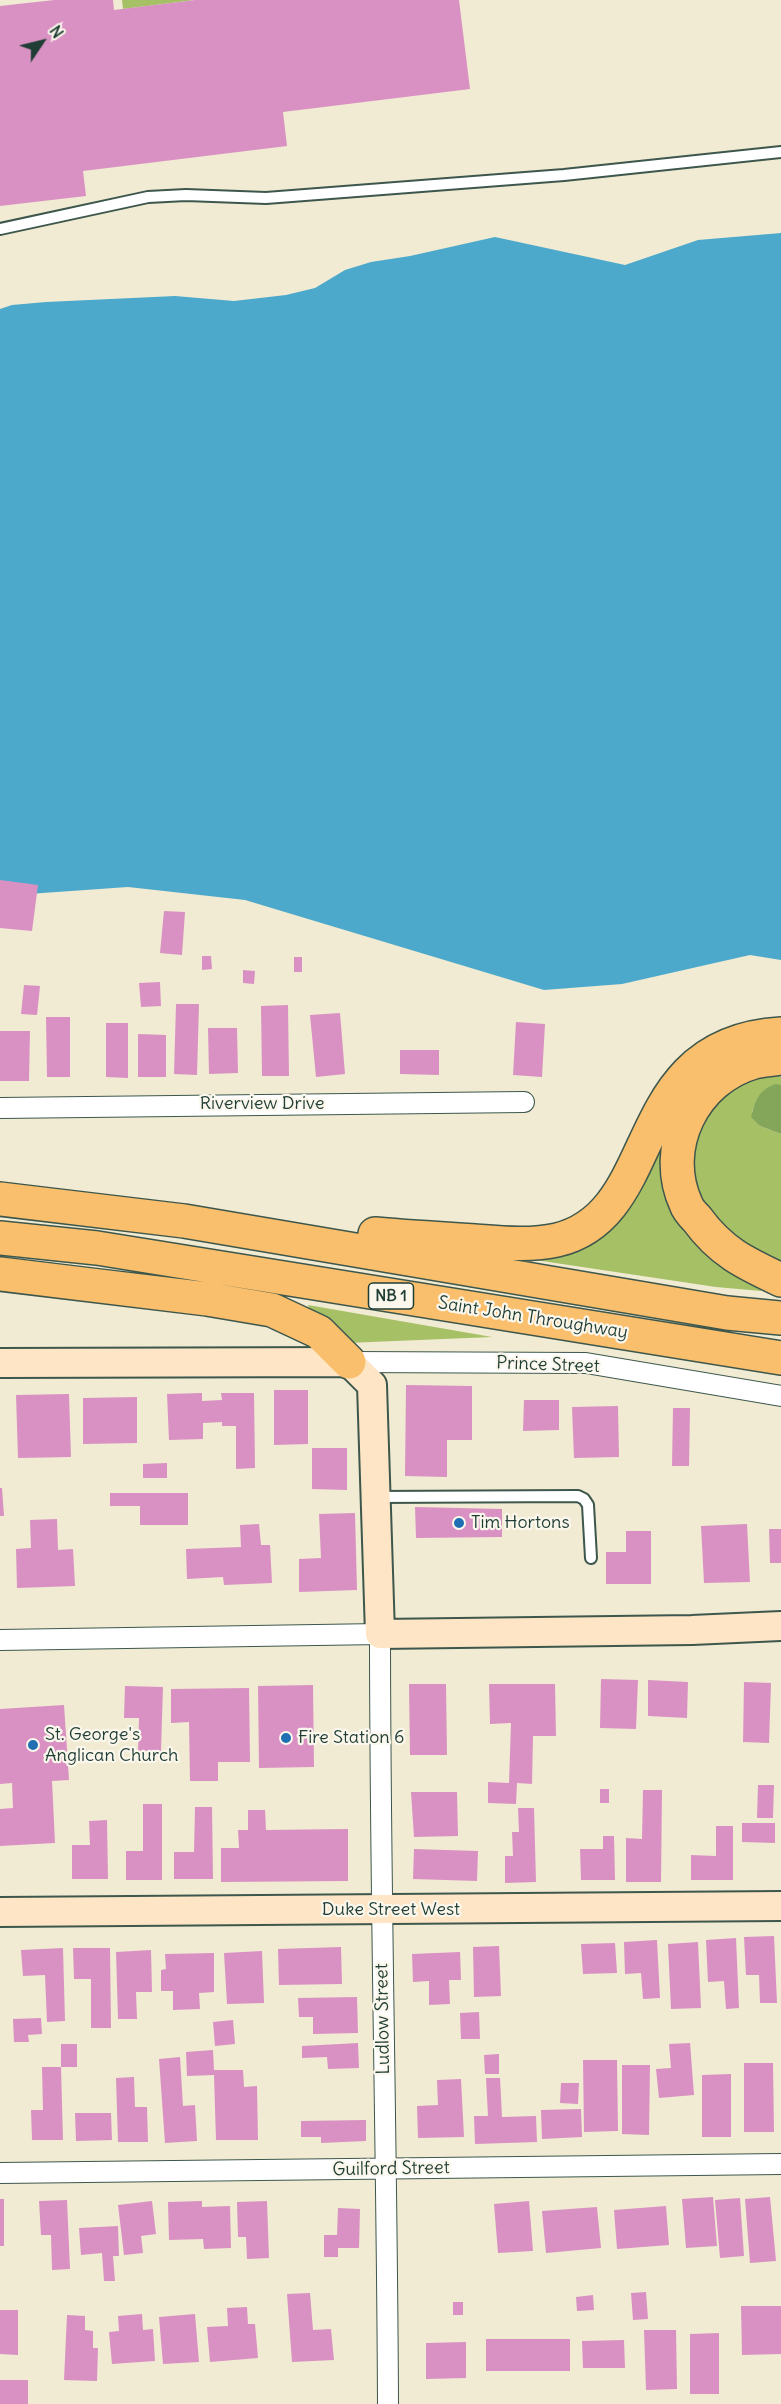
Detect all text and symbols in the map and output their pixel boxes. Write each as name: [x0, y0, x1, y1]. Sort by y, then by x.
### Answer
north arrow: [12, 12, 72, 72]
text: N: [45, 21, 68, 42]
street label: Riverview Drive: [200, 1093, 324, 1115]
road number: NB 1: [368, 1283, 414, 1309]
street label: Saint John Throughway: [437, 1292, 629, 1344]
street label: Prince Street: [496, 1352, 600, 1378]
place label: Tim Hortons: [471, 1512, 570, 1534]
marker: Tim Hortons: [452, 1516, 466, 1530]
place label: St. George's Anglican Church: [45, 1724, 178, 1766]
place label: Fire Station 6: [298, 1727, 404, 1749]
marker: Fire Station 6: [279, 1731, 293, 1745]
marker: St. George's Anglican Church: [26, 1738, 40, 1752]
street label: Duke Street West: [322, 1899, 460, 1921]
street label: Ludlow Street: [371, 1963, 395, 2075]
street label: Guilford Street: [332, 2157, 450, 2181]

